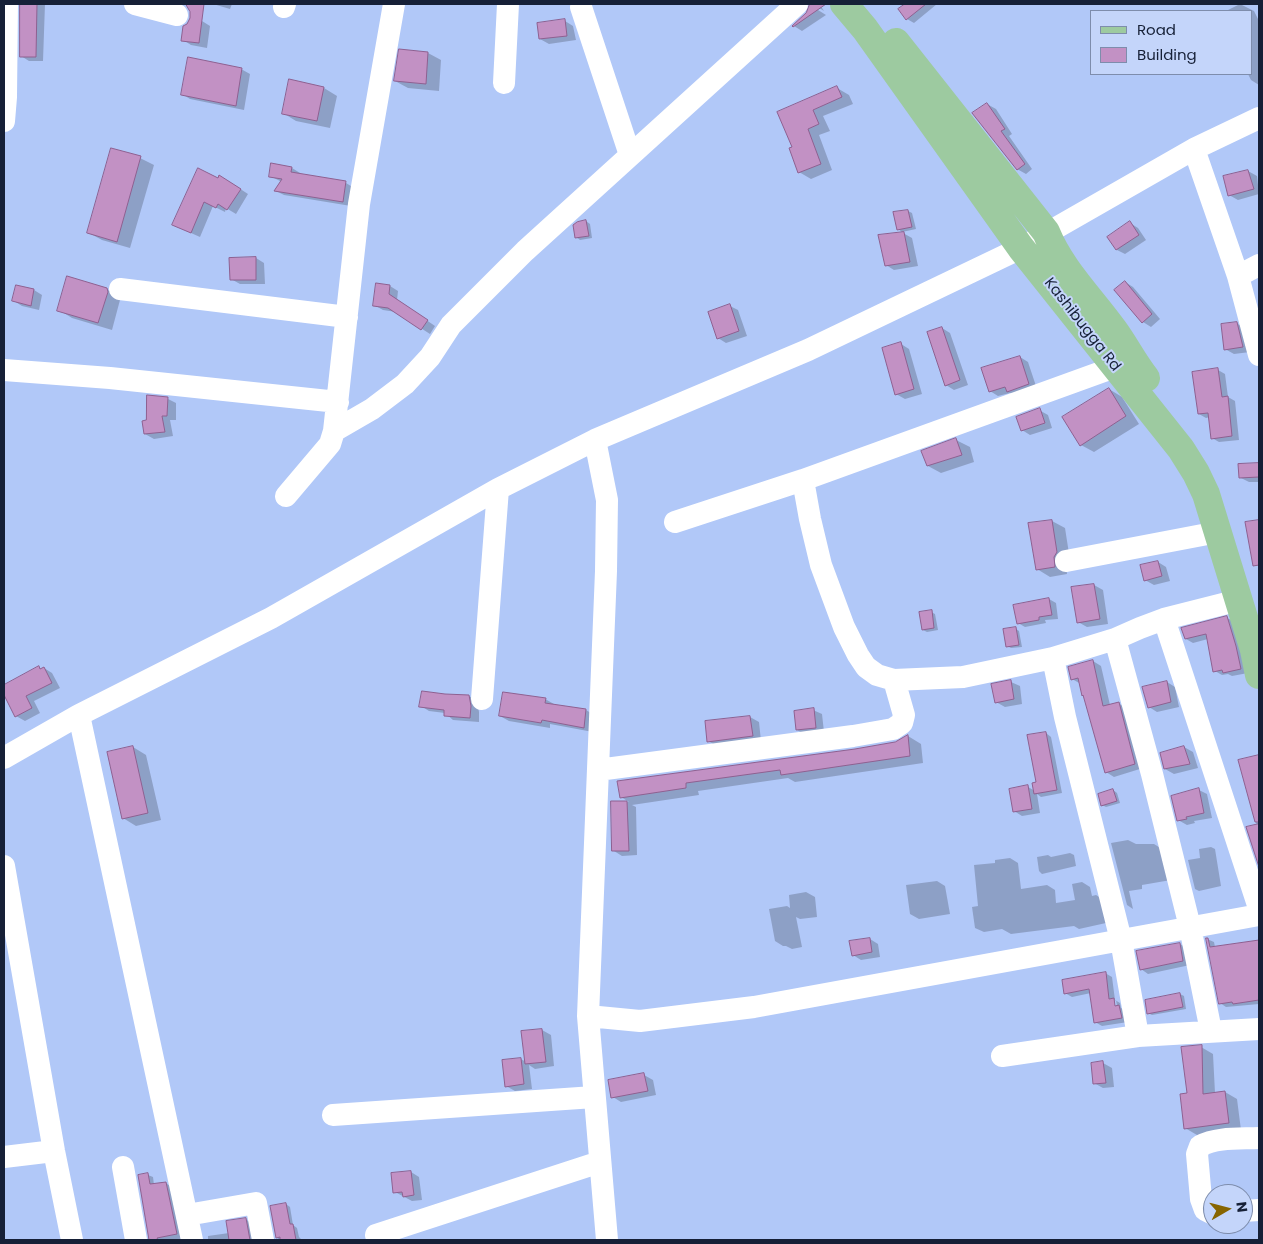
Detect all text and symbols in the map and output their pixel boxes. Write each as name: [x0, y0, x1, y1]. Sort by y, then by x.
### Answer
legend: [1090, 10, 1253, 75]
text: Road: [1137, 19, 1176, 40]
text: Building: [1137, 44, 1197, 65]
street label: Kashibugga Rd: [1040, 275, 1124, 375]
north arrow: [1203, 1184, 1253, 1234]
text: N: [1231, 1200, 1252, 1214]

